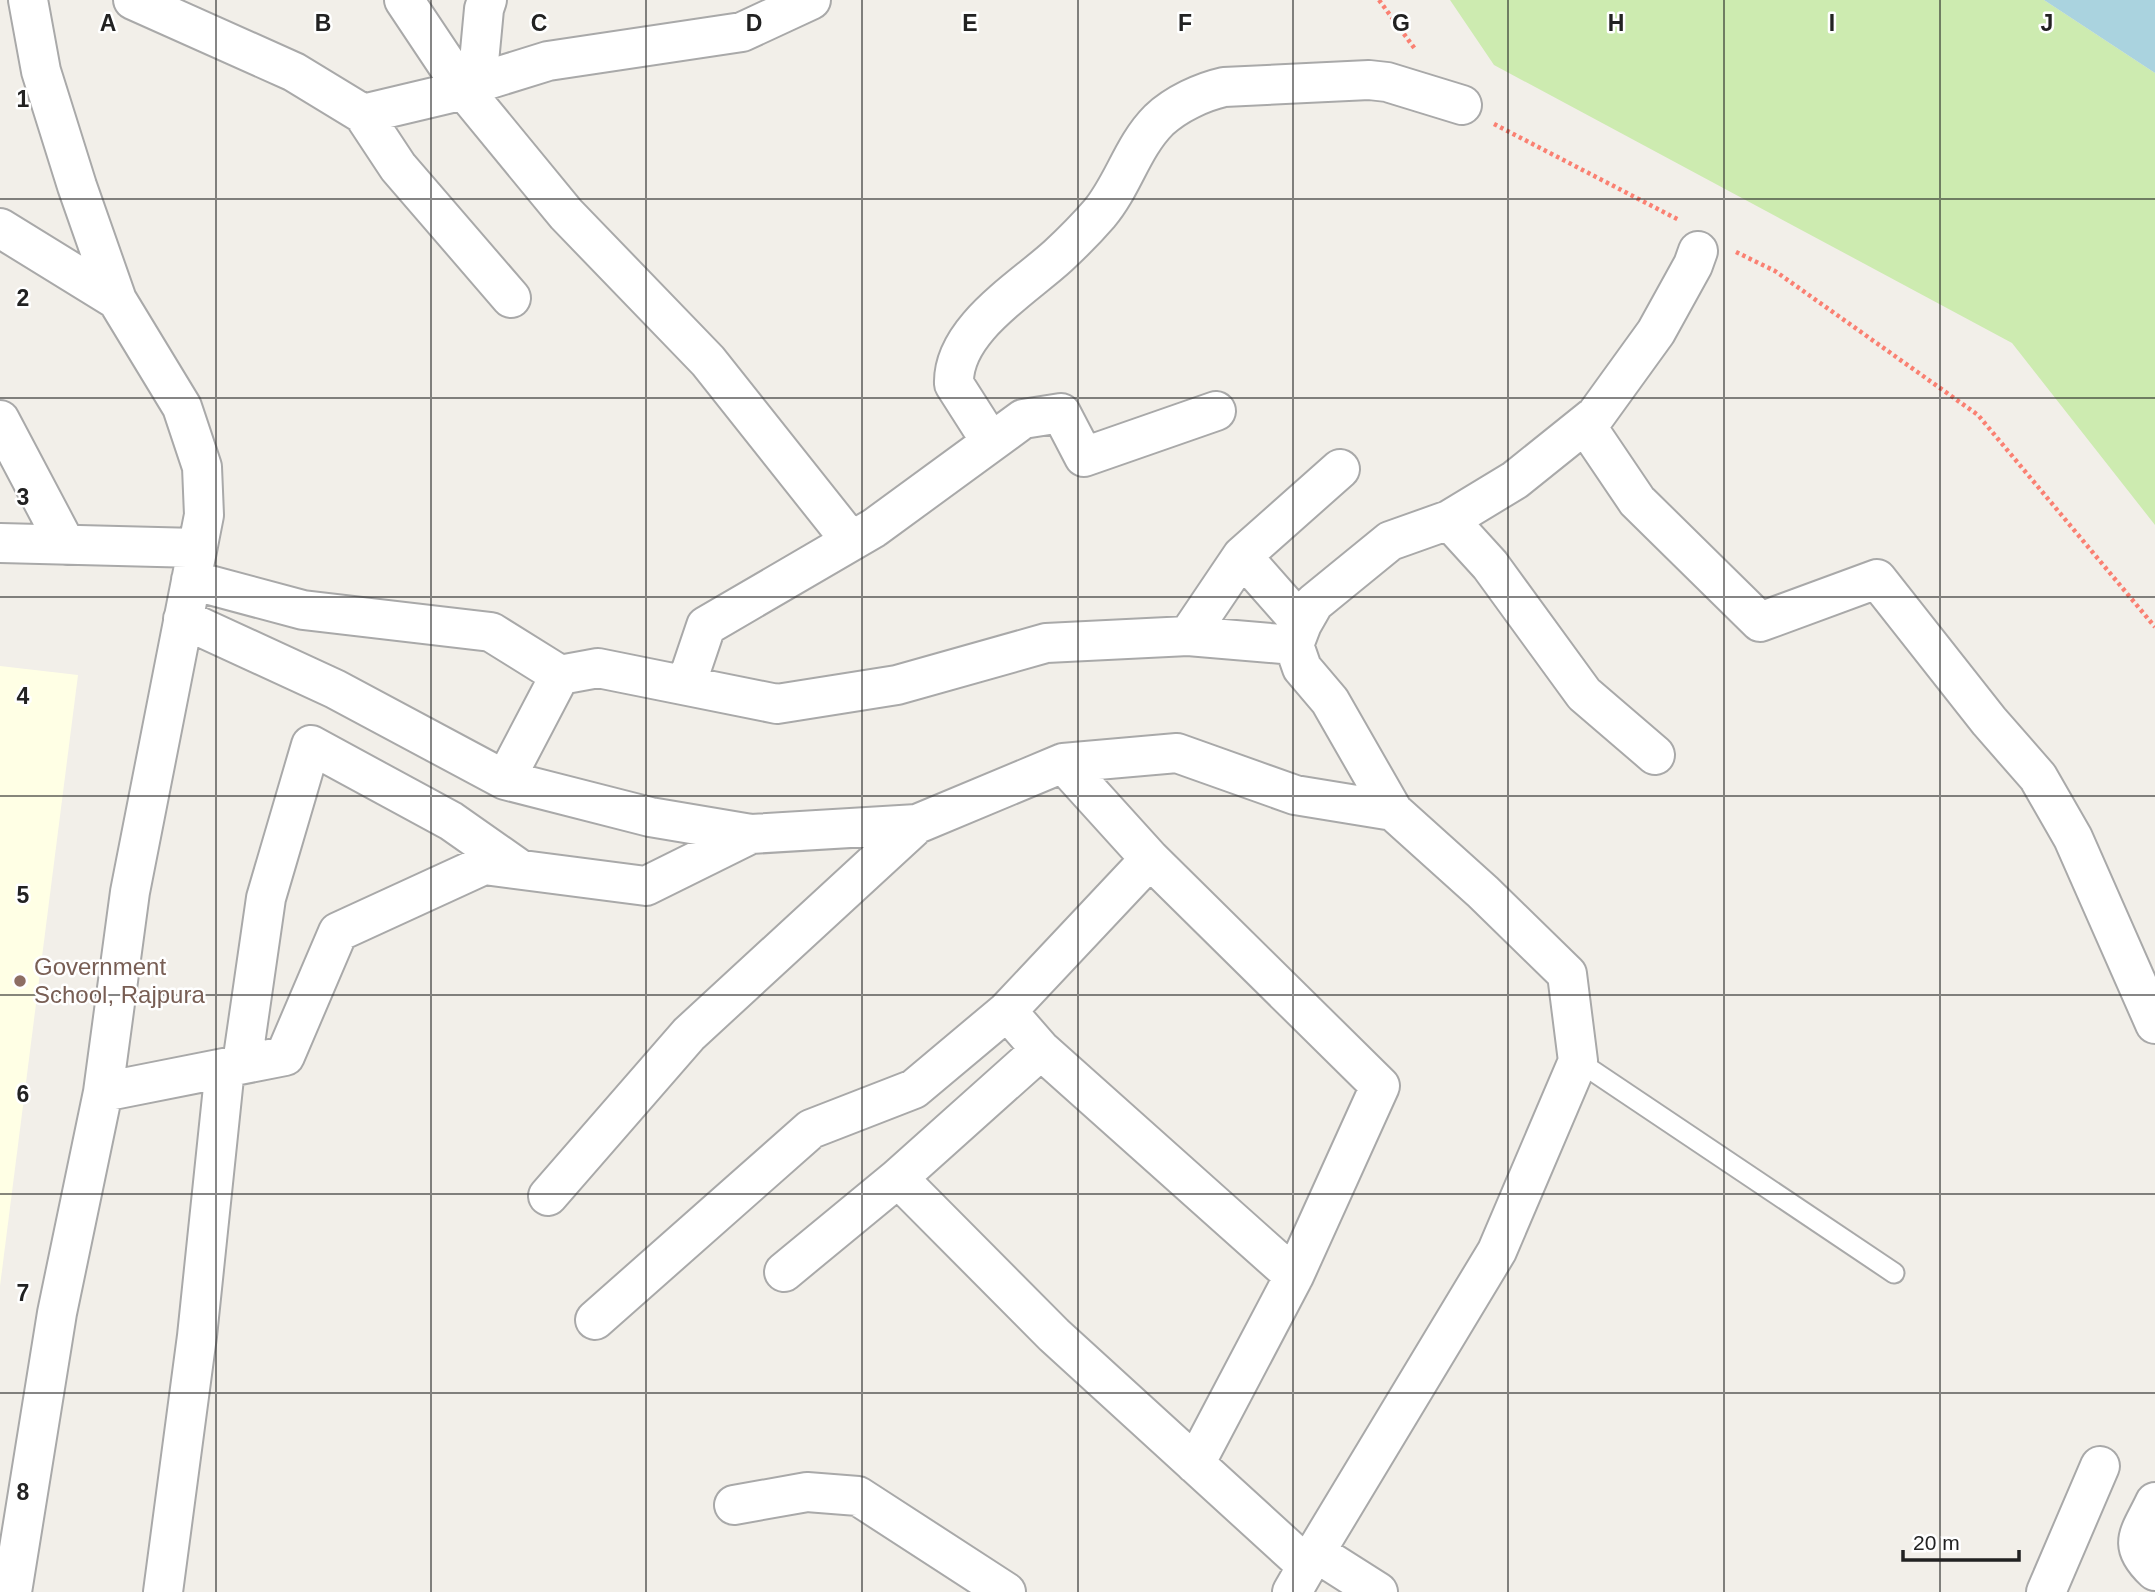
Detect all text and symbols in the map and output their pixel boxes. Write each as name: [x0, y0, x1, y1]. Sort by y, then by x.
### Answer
text: A: [100, 10, 116, 36]
text: B: [315, 10, 331, 36]
text: C: [531, 10, 547, 36]
text: D: [746, 10, 762, 36]
text: E: [962, 10, 978, 36]
text: F: [1178, 10, 1192, 36]
text: G: [1392, 10, 1410, 36]
text: H: [1608, 10, 1624, 36]
text: I: [1829, 10, 1835, 36]
text: J: [2041, 10, 2053, 36]
text: 1: [17, 86, 30, 112]
text: 2: [17, 285, 29, 311]
text: 3: [17, 484, 29, 510]
text: 4: [17, 683, 30, 709]
text: 5: [17, 882, 30, 908]
place label: Government School, Rajpura: [34, 953, 205, 1008]
marker: Government School, Rajpura: [12, 973, 28, 989]
text: 6: [17, 1081, 29, 1107]
text: 7: [17, 1280, 29, 1306]
text: 8: [17, 1479, 30, 1505]
scale bar: [1903, 1518, 2018, 1562]
text: 20 m: [1913, 1531, 1960, 1554]

